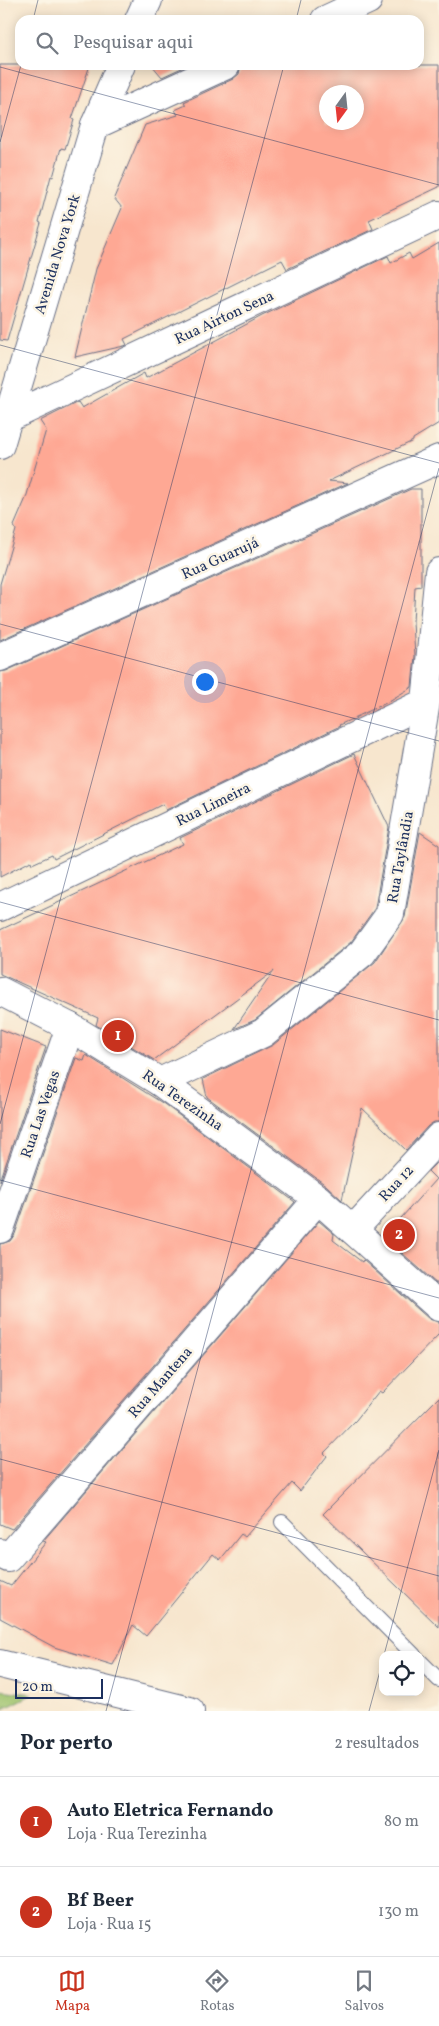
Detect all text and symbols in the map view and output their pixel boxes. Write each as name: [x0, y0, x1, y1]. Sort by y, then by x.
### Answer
search box: [15, 15, 424, 70]
icon: search: [33, 29, 61, 57]
text: Pesquisar aqui: [73, 30, 193, 56]
north arrow: [319, 85, 364, 130]
street label: Avenida Nova York: [30, 192, 87, 317]
street label: Rua Airton Sena: [172, 286, 278, 351]
street label: Rua Guarujá: [179, 533, 263, 586]
your location: [192, 669, 218, 695]
street label: Rua Limeira: [173, 778, 255, 832]
street label: Rua Taylândia: [383, 810, 420, 905]
pin: 1: [102, 1017, 134, 1055]
street label: Rua Terezinha: [137, 1066, 227, 1137]
street label: Rua Las Vegas: [17, 1068, 66, 1161]
street label: Rua 12: [375, 1161, 419, 1207]
pin: 2: [383, 1216, 415, 1254]
street label: Rua Mantena: [124, 1343, 198, 1423]
map controls: [379, 1651, 424, 1696]
button: locate: [379, 1651, 424, 1696]
scale bar: [15, 1676, 102, 1699]
text: 20 m: [22, 1678, 53, 1697]
text: Por perto: [20, 1729, 113, 1758]
text: 2 resultados: [334, 1733, 419, 1755]
text: Auto Eletrica Fernando: [67, 1798, 273, 1824]
text: 1: [33, 1811, 39, 1833]
text: 80 m: [384, 1811, 419, 1833]
text: Loja · Rua Terezinha: [67, 1824, 207, 1846]
text: Bf Beer: [67, 1888, 134, 1914]
text: 2: [32, 1901, 40, 1923]
text: 130 m: [378, 1901, 419, 1923]
text: Loja · Rua 15: [67, 1914, 152, 1936]
tab: Mapa: [55, 1967, 90, 2016]
tab: Rotas: [200, 1967, 235, 2016]
tab: Salvos: [344, 1967, 384, 2016]

